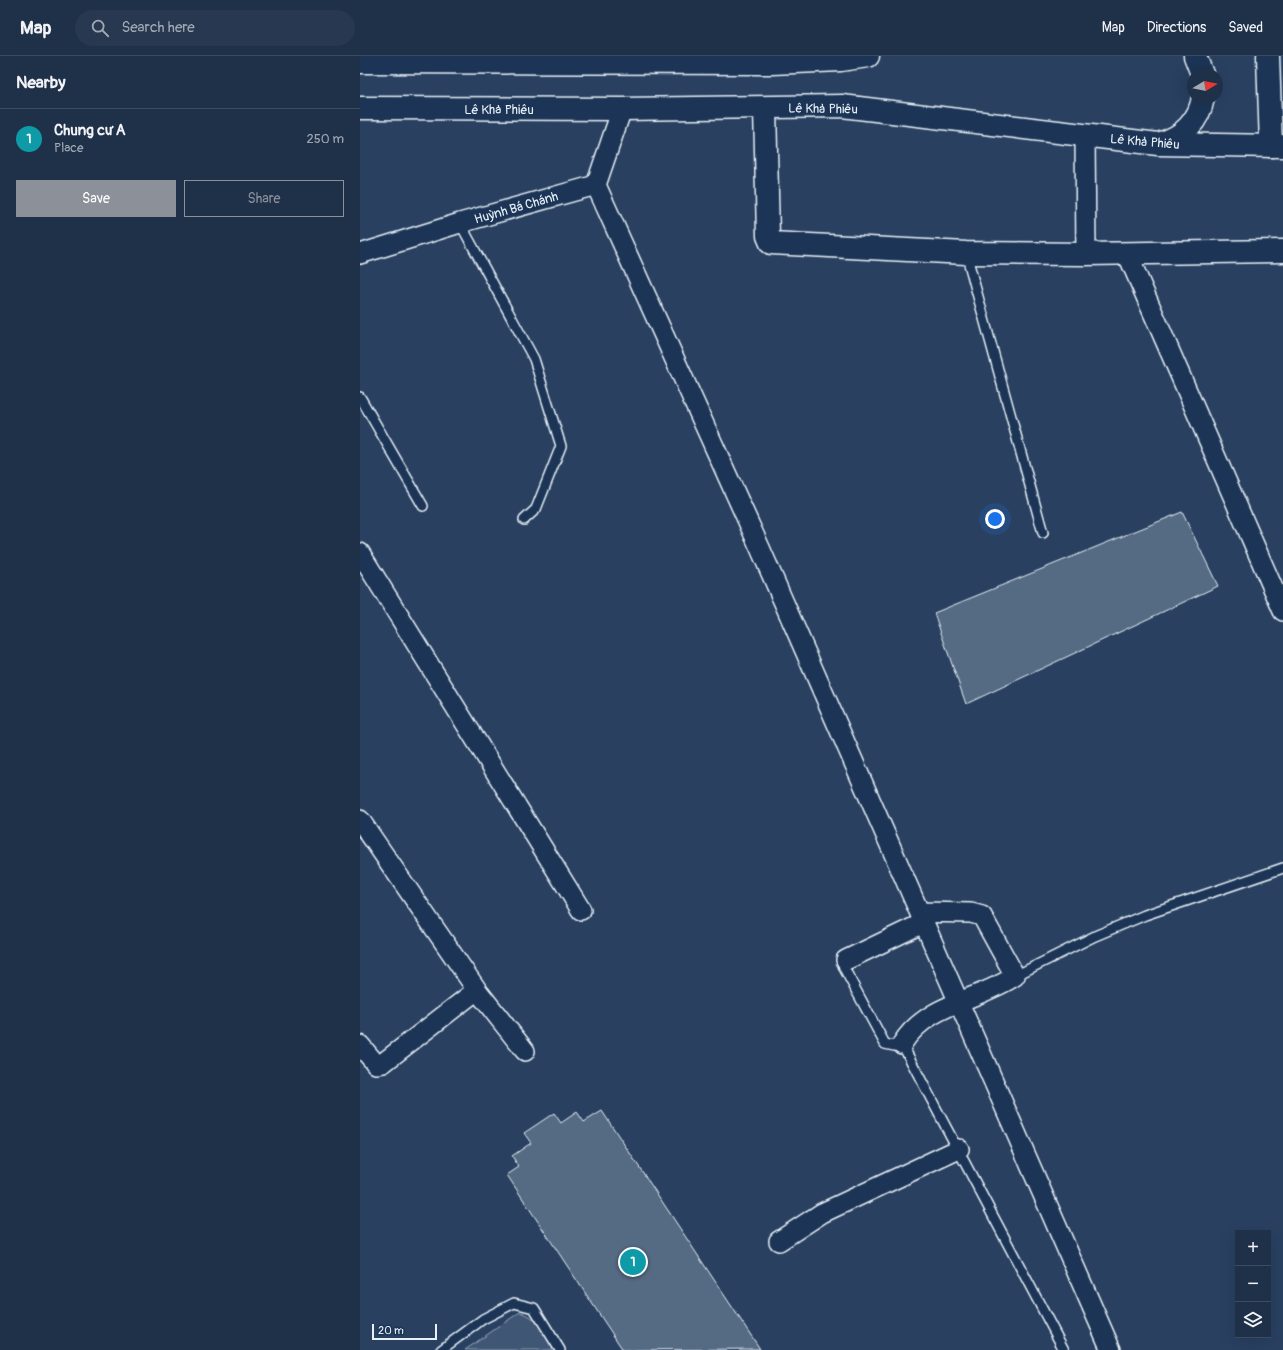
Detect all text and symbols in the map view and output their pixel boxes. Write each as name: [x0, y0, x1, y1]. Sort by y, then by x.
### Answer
search box: [75, 10, 355, 46]
text: Map: [20, 16, 51, 40]
icon: search: [89, 17, 111, 39]
text: Search here: [121, 18, 195, 37]
text: Map: [1102, 19, 1125, 36]
text: Directions: [1147, 19, 1206, 36]
text: Saved: [1228, 19, 1263, 36]
north arrow: [1187, 68, 1223, 104]
text: Nearby: [16, 72, 65, 93]
street label: Lê Khả Phiêu: [788, 100, 858, 118]
street label: Lê Khả Phiêu: [464, 102, 534, 118]
text: Chung cư A: [54, 121, 126, 140]
text: 1: [26, 131, 32, 147]
text: 250 m: [306, 131, 344, 147]
street label: Lê Khả Phiêu: [1109, 131, 1180, 153]
text: Place: [54, 140, 83, 156]
button: Save: [16, 180, 176, 217]
button: Share: [184, 180, 344, 217]
street label: Huỳnh Bá Chánh: [472, 188, 560, 228]
your location: [985, 509, 1005, 529]
map controls: [1235, 1230, 1271, 1338]
button: +: [1235, 1230, 1271, 1266]
pin: 1: [620, 1247, 646, 1277]
button: −: [1235, 1266, 1271, 1302]
button: layers: [1235, 1302, 1271, 1338]
scale bar: [372, 1322, 437, 1341]
text: 20 m: [378, 1324, 404, 1337]

